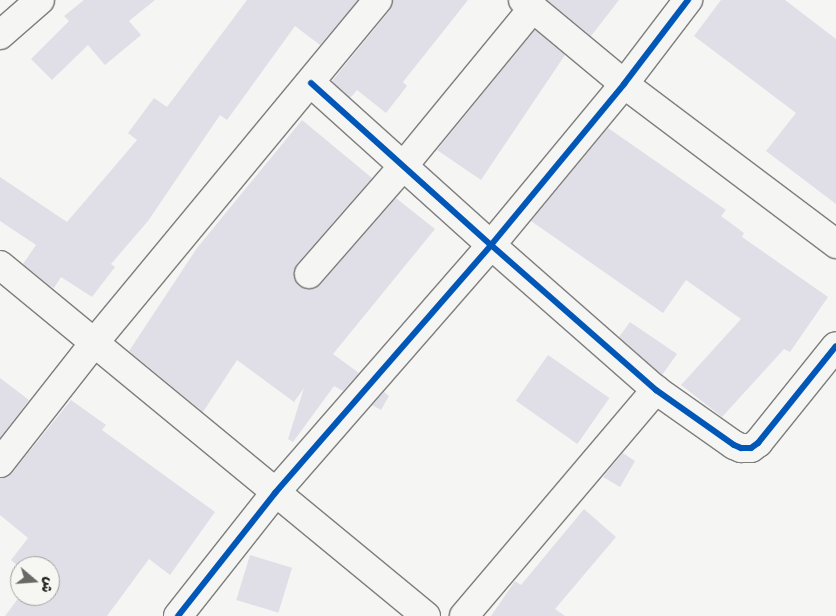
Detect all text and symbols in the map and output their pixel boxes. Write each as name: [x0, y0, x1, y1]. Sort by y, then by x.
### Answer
north arrow: [10, 556, 60, 606]
text: ش: [37, 575, 60, 596]

